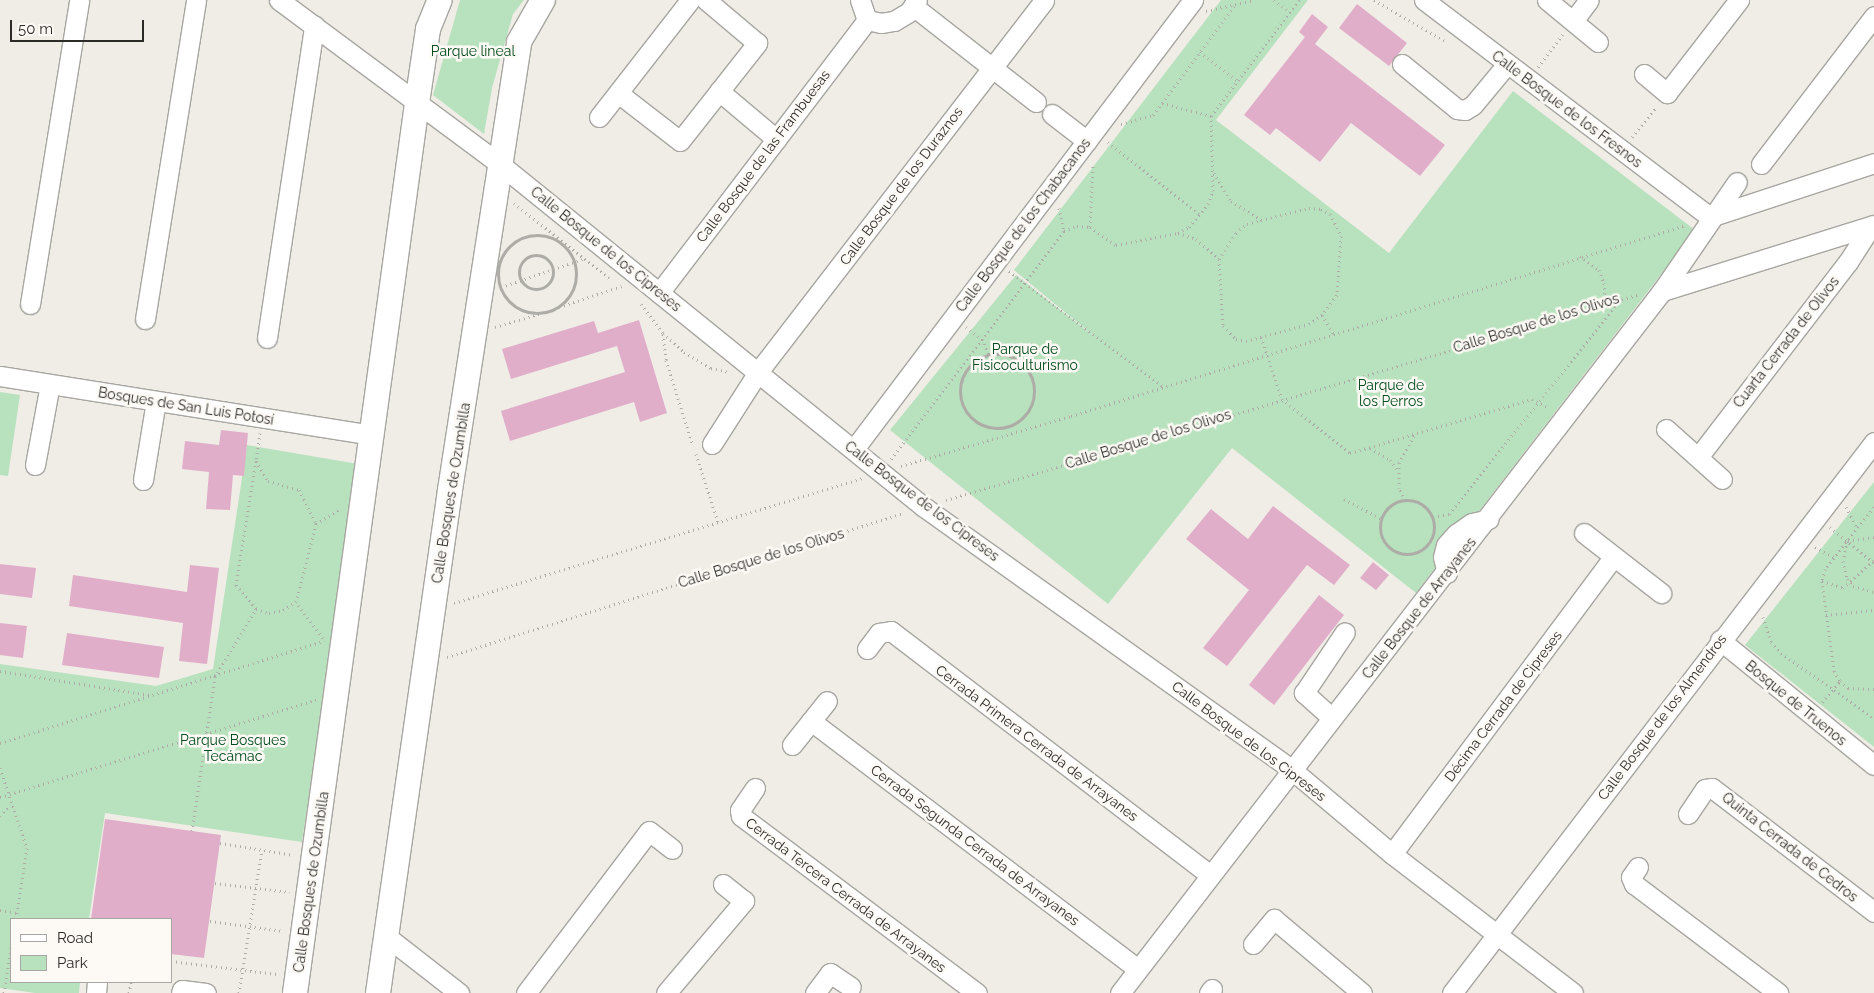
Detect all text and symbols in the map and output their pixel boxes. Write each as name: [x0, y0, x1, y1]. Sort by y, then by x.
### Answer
scale bar: [12, 10, 146, 42]
text: 50 m: [18, 20, 53, 38]
park label: Parque lineal: [431, 43, 515, 59]
street label: Calle Bosque de los Fresnos: [1489, 47, 1645, 171]
street label: Calle Bosque de las Frambuesas: [693, 66, 833, 246]
street label: Calle Bosque de los Duraznos: [836, 104, 966, 268]
street label: Calle Bosque de los Chabacanos: [952, 135, 1094, 315]
street label: Calle Bosque de los Cipreses: [527, 183, 685, 315]
street label: Cuarta Cerrada de Olivos: [1730, 273, 1842, 411]
street label: Calle Bosque de los Olivos: [1451, 290, 1621, 356]
park label: Parque de Fisicoculturismo: [972, 341, 1078, 374]
park label: Parque de los Perros: [1358, 377, 1424, 410]
street label: Bosques de San Luis Potosí: [97, 384, 275, 428]
street label: Calle Bosques de Ozumbilla: [428, 402, 474, 584]
street label: Calle Bosque de los Olivos: [1063, 406, 1233, 472]
street label: Calle Bosque de los Cipreses: [842, 438, 1002, 564]
street label: Calle Bosque de los Olivos: [676, 525, 846, 591]
street label: Calle Bosque de Arrayanes: [1358, 534, 1480, 682]
street label: Décima Cerrada de Cipreses: [1441, 627, 1565, 785]
street label: Calle Bosque de los Almendros: [1594, 631, 1730, 803]
street label: Bosque de Truenos: [1742, 657, 1850, 749]
street label: Cerrada Primera Cerrada de Arrayanes: [932, 661, 1142, 825]
street label: Calle Bosque de los Cipreses: [1169, 678, 1329, 804]
park label: Parque Bosques Tecámac: [180, 732, 286, 764]
street label: Cerrada Segunda Cerrada de Arrayanes: [867, 761, 1083, 929]
street label: Quinta Cerrada de Cedros: [1719, 789, 1861, 905]
street label: Calle Bosques de Ozumbilla: [290, 790, 332, 974]
street label: Cerrada Tercera Cerrada de Arrayanes: [742, 814, 950, 976]
legend: [10, 918, 172, 983]
text: Road: [57, 929, 93, 947]
text: Park: [57, 954, 88, 972]

